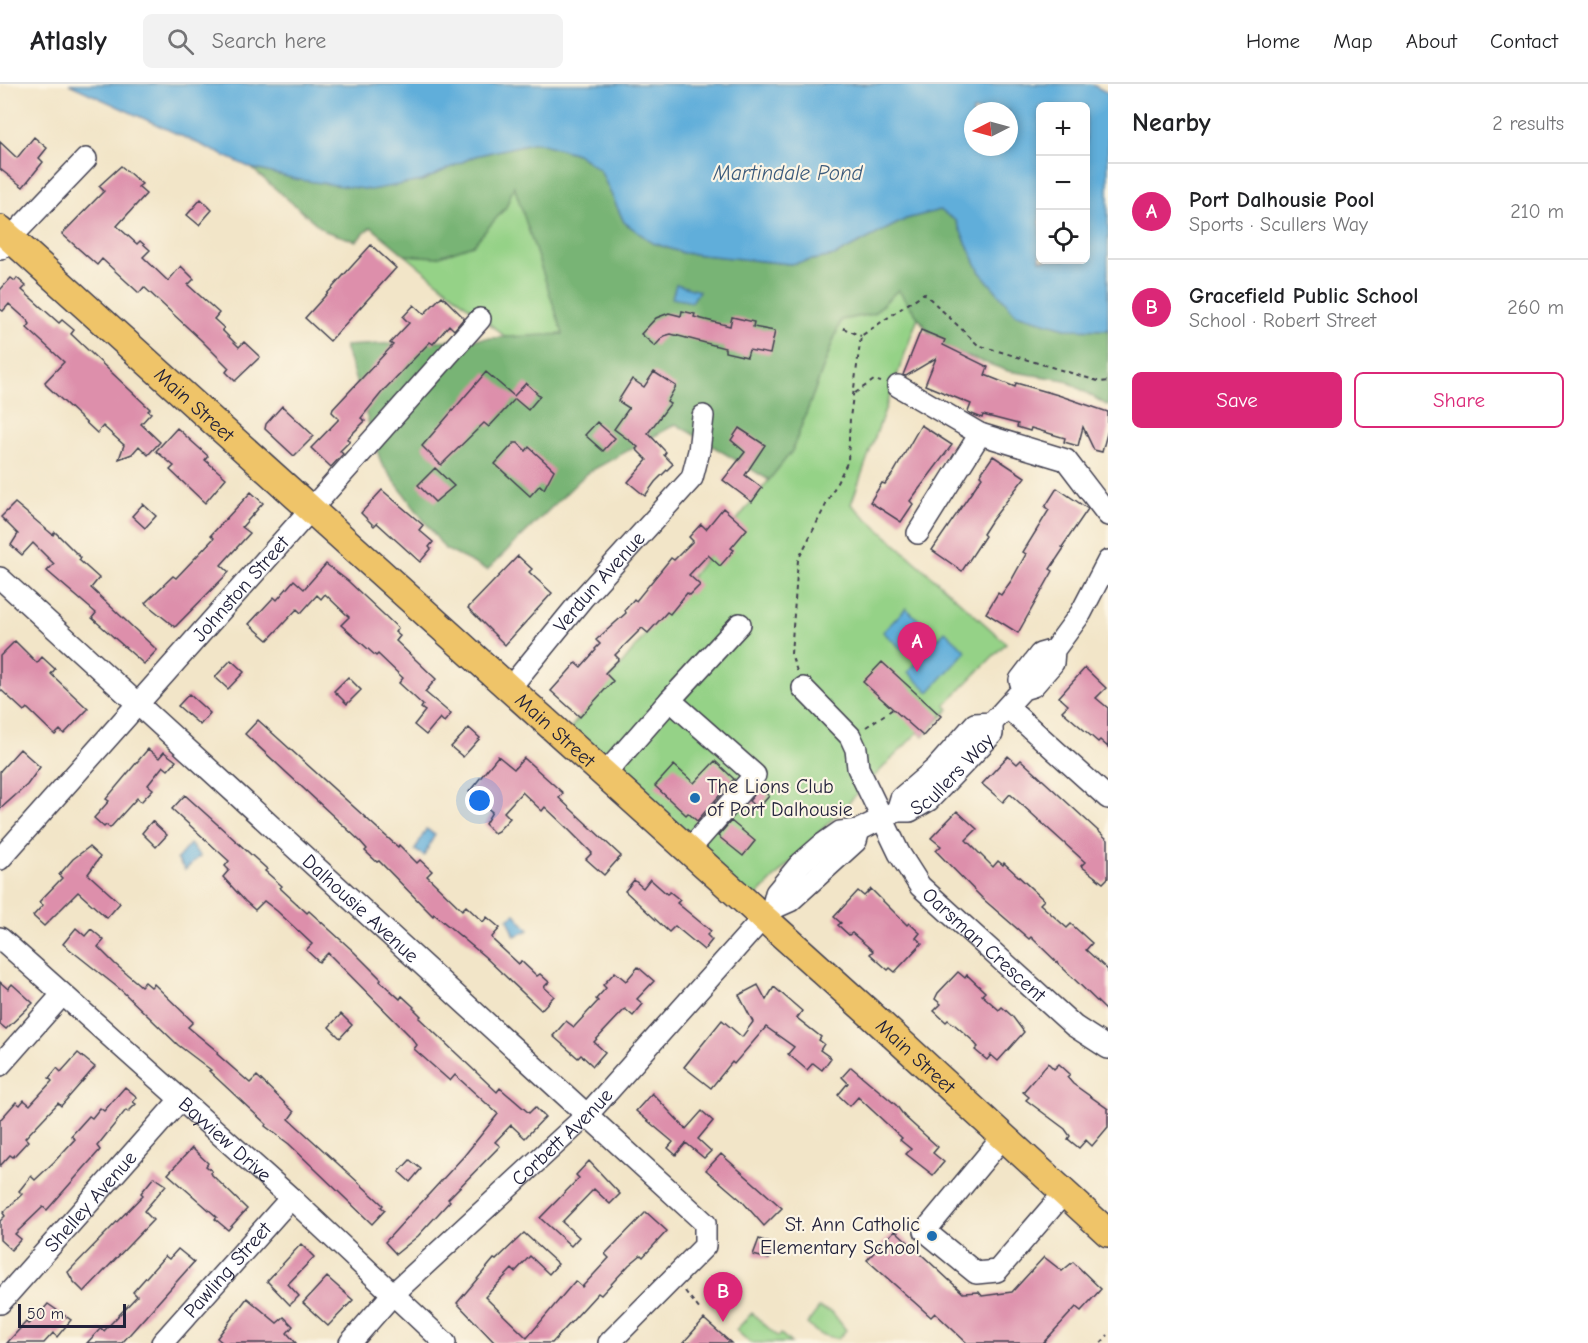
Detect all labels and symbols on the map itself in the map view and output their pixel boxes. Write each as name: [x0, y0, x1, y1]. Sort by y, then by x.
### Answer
north arrow: [964, 102, 1018, 156]
water label: Martindale Pond: [712, 161, 864, 185]
street label: Main Street: [150, 363, 240, 447]
street label: Verdun Avenue: [549, 527, 649, 637]
street label: Johnston Street: [188, 530, 294, 646]
pin: A: [898, 622, 936, 672]
street label: Main Street: [511, 688, 601, 773]
street label: Scullers Way: [906, 728, 998, 820]
place label: The Lions Club of Port Dalhousie: [707, 775, 853, 821]
your location: [465, 786, 494, 815]
marker: The Lions Club of Port Dalhousie: [688, 791, 702, 805]
street label: Dalhousie Avenue: [298, 849, 424, 967]
street label: Oarsman Crescent: [918, 883, 1052, 1007]
street label: Main Street: [871, 1014, 961, 1099]
street label: Corbett Avenue: [507, 1083, 617, 1190]
street label: Bayview Drive: [174, 1092, 276, 1187]
street label: Shelley Avenue: [39, 1146, 141, 1256]
place label: St. Ann Catholic Elementary School: [760, 1213, 920, 1259]
street label: Pawling Street: [179, 1216, 276, 1322]
marker: St. Ann Catholic Elementary School: [925, 1229, 939, 1243]
pin: B: [704, 1272, 742, 1322]
scale bar: [18, 1301, 126, 1328]

